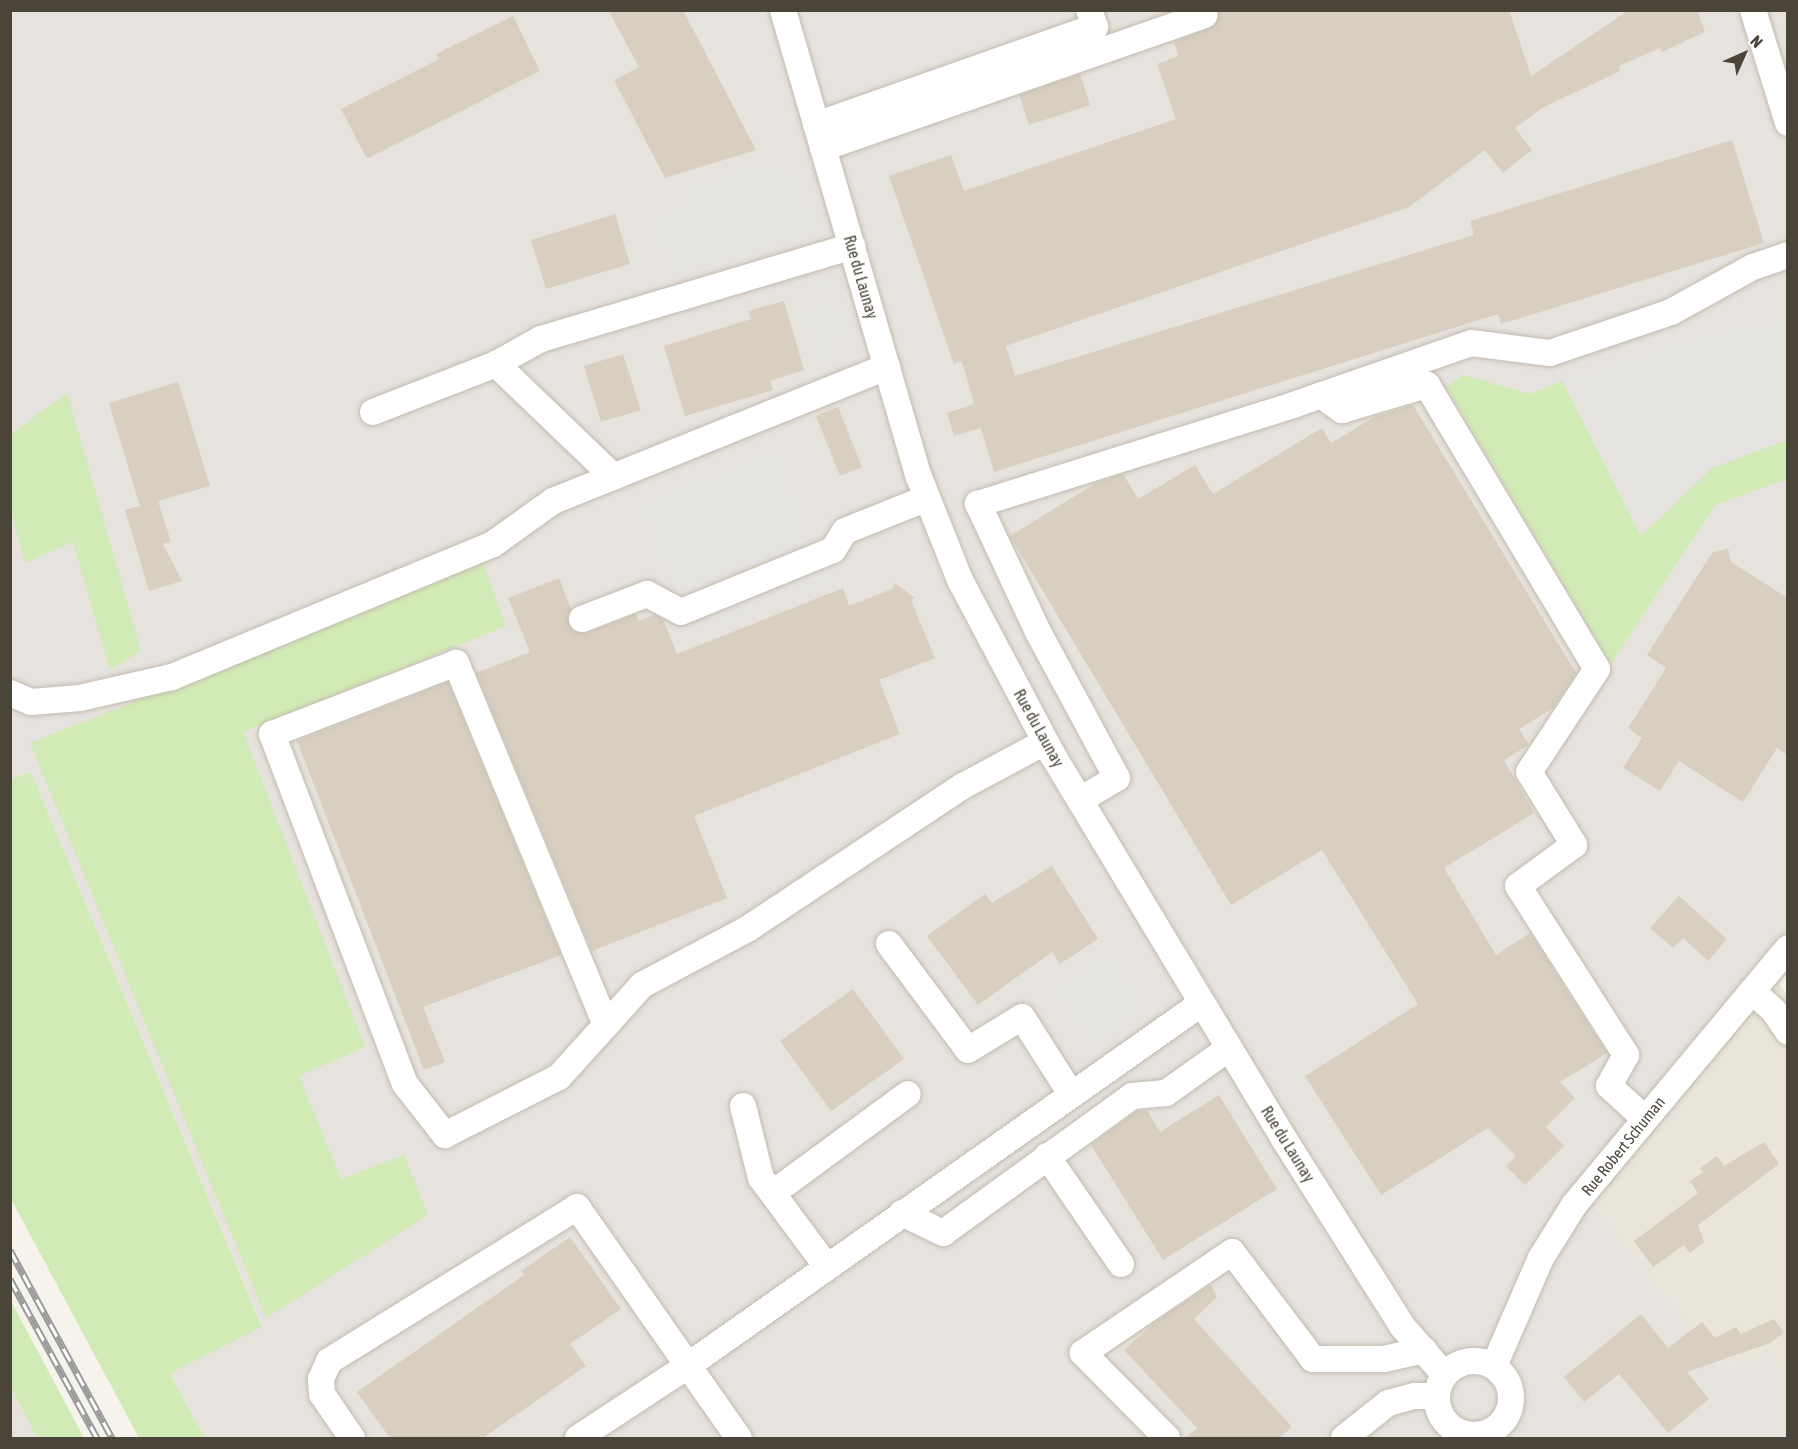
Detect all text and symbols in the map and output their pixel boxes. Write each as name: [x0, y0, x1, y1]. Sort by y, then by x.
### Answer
north arrow: [1714, 24, 1774, 84]
text: N: [1747, 32, 1766, 51]
street label: Rue du Launay: [840, 233, 882, 321]
street label: Rue du Launay: [1010, 686, 1068, 770]
street label: Rue Robert Schuman: [1577, 1093, 1669, 1199]
street label: Rue du Launay: [1257, 1103, 1319, 1185]

